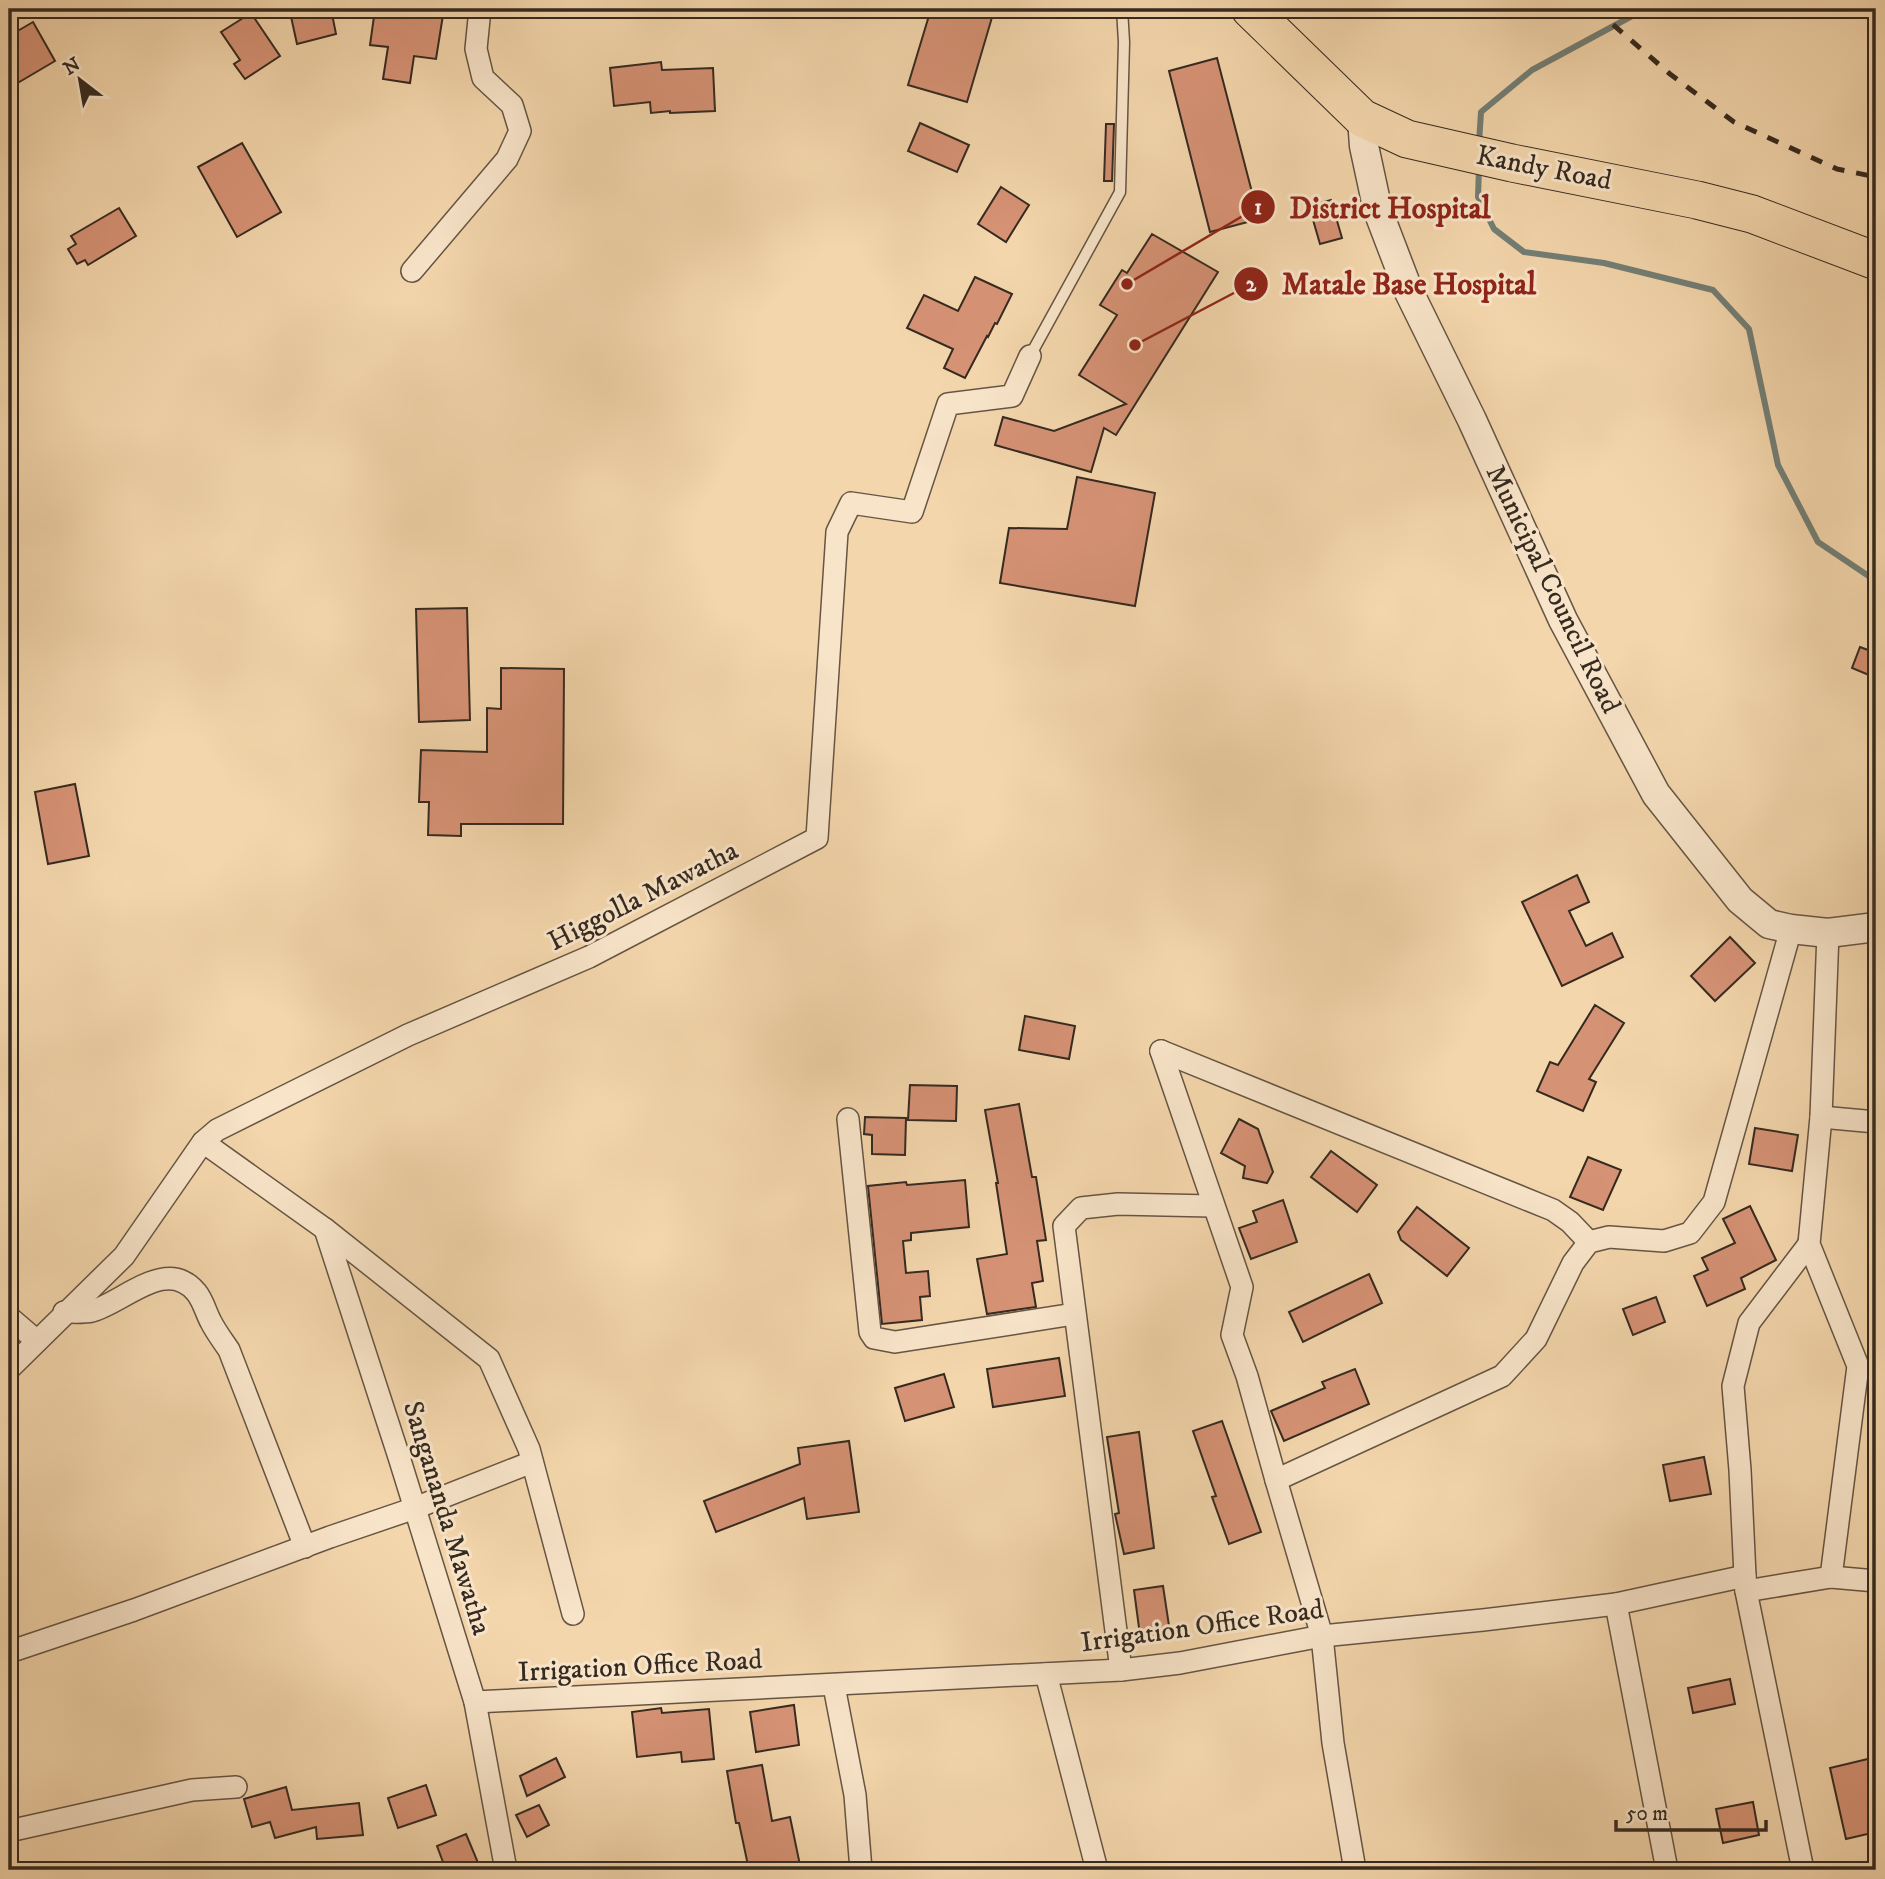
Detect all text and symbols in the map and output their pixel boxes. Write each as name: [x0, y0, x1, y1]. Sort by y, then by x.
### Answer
north arrow: [46, 46, 116, 116]
text: N: [59, 53, 85, 81]
street label: Kandy Road: [1473, 138, 1615, 198]
callout: District Hospital: [1240, 182, 1504, 233]
text: District Hospital: [1290, 191, 1491, 228]
text: 1: [1254, 195, 1262, 221]
callout: Matale Base Hospital: [1233, 258, 1551, 309]
text: Matale Base Hospital: [1282, 267, 1537, 304]
text: 2: [1246, 272, 1257, 298]
street label: Municipal Council Road: [1478, 459, 1628, 719]
street label: Higgolla Mawatha: [542, 833, 744, 959]
street label: Sangananda Mawatha: [395, 1397, 499, 1639]
street label: Irrigation Office Road: [1078, 1592, 1326, 1660]
street label: Irrigation Office Road: [517, 1642, 763, 1690]
scale bar: [1616, 1788, 1766, 1832]
text: 50 m: [1626, 1801, 1668, 1827]

